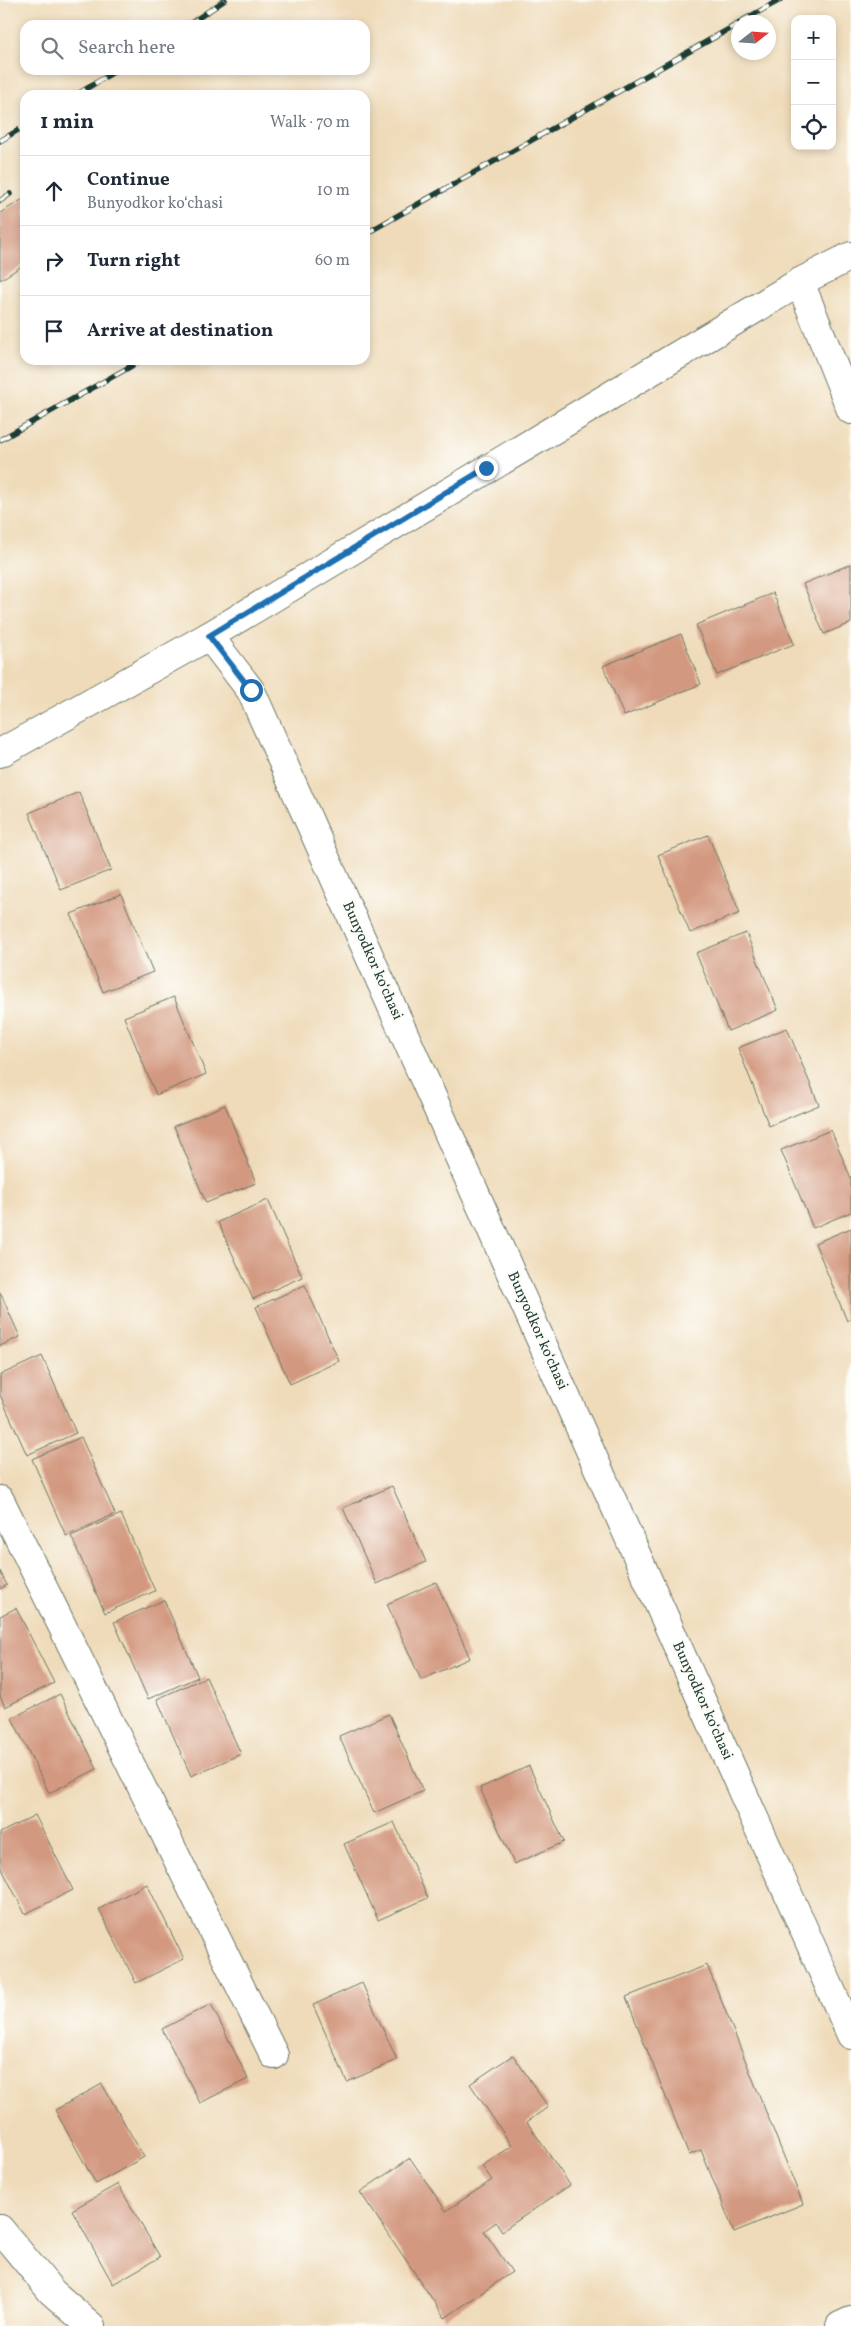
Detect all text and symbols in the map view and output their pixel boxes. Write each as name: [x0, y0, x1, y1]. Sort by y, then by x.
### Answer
north arrow: [731, 15, 776, 60]
map controls: [791, 15, 836, 150]
button: +: [791, 15, 836, 60]
search box: [20, 20, 370, 75]
icon: search: [38, 34, 66, 62]
text: Search here: [78, 35, 175, 61]
button: −: [791, 60, 836, 105]
button: locate: [791, 105, 836, 150]
text: 1 min: [40, 108, 94, 137]
text: Walk · 70 m: [270, 112, 350, 134]
text: Continue: [87, 167, 170, 193]
icon: ahead: [40, 177, 68, 205]
text: 10 m: [317, 180, 350, 202]
text: Bunyodkor koʻchasi: [87, 193, 223, 215]
icon: right: [40, 247, 68, 275]
text: Turn right: [87, 248, 180, 274]
text: 60 m: [315, 250, 350, 272]
icon: arrive: [40, 317, 68, 345]
text: Arrive at destination: [87, 318, 273, 344]
route end: [475, 457, 498, 480]
route start: [240, 679, 263, 702]
street label: Bunyodkor koʻchasi: [336, 898, 408, 1024]
street label: Bunyodkor koʻchasi: [501, 1268, 573, 1394]
street label: Bunyodkor koʻchasi: [666, 1638, 738, 1764]

